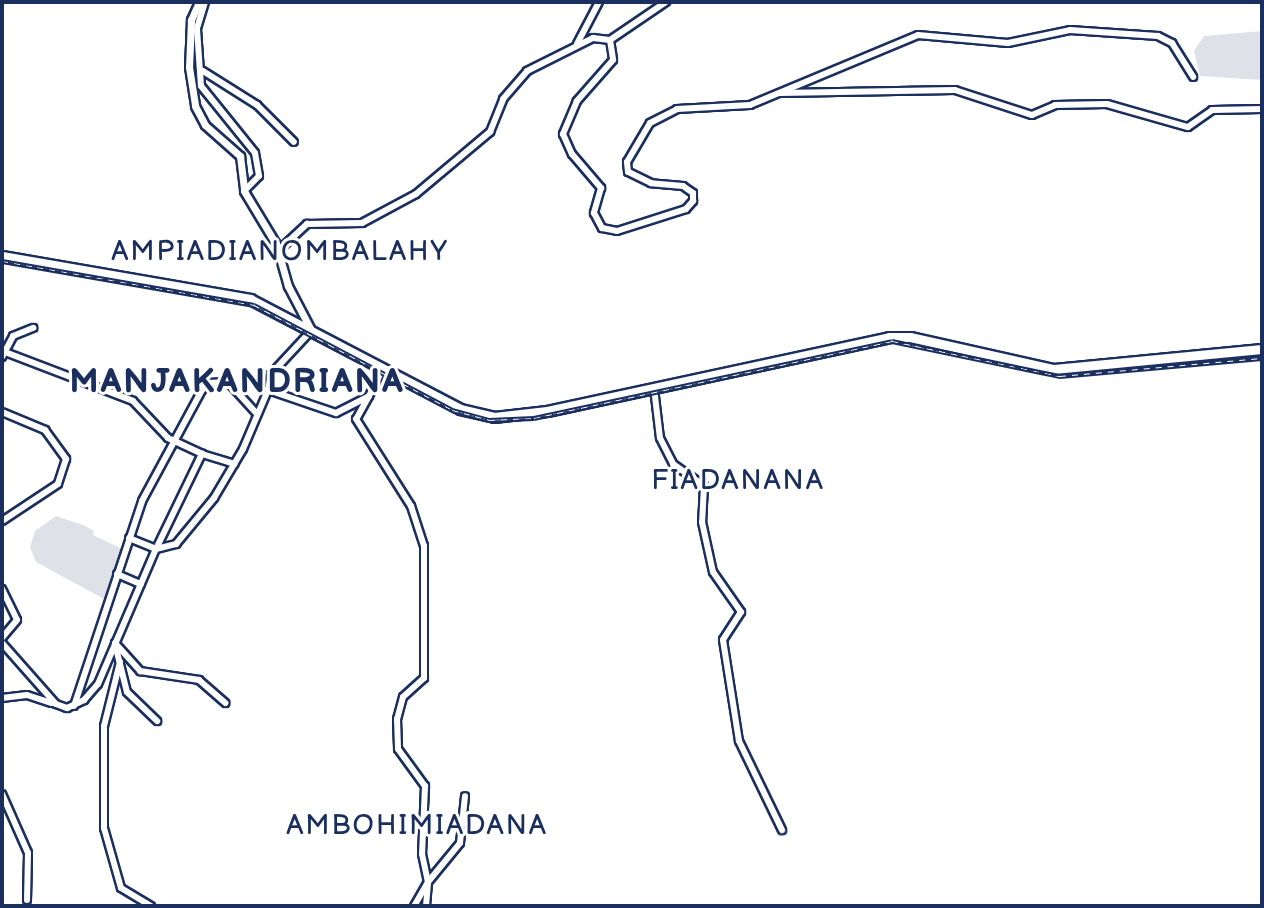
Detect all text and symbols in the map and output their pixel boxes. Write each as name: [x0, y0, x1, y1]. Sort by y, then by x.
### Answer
district label: AMPIADIANOMBALAHY: [111, 235, 449, 269]
district label: MANJAKANDRIANA: [69, 362, 405, 402]
district label: FIADANANA: [651, 464, 825, 498]
district label: AMBOHIMIADANA: [286, 809, 548, 843]

